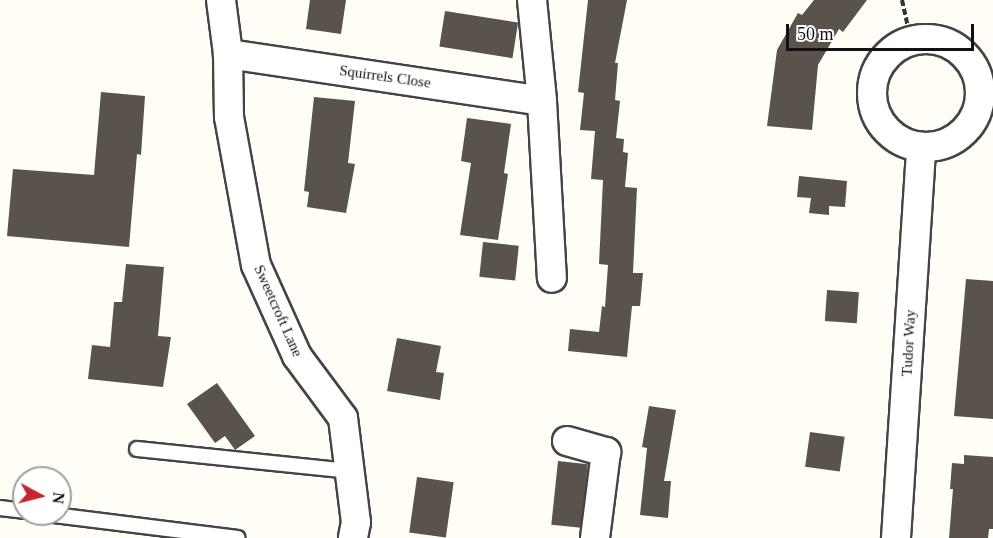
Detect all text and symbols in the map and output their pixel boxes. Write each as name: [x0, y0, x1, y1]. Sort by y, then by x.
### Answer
scale bar: [789, 12, 976, 50]
text: 50 m: [797, 24, 834, 44]
street label: Squirrels Close: [338, 62, 432, 92]
street label: Sweetcroft Lane: [250, 262, 306, 360]
street label: Tudor Way: [898, 309, 920, 377]
north arrow: [12, 466, 72, 526]
text: N: [49, 491, 68, 505]

